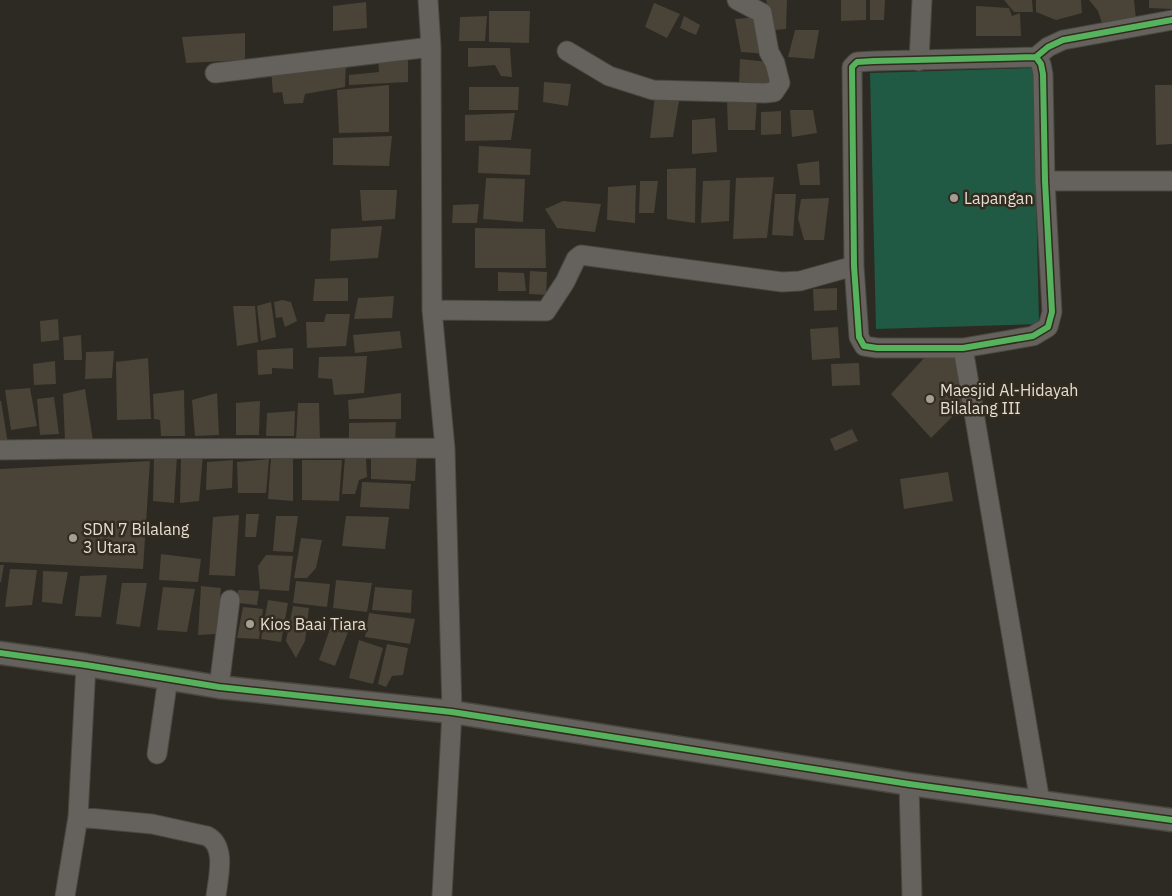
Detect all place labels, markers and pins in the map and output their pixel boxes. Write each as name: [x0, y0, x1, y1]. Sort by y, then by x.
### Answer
place label: Lapangan: [964, 188, 1034, 208]
marker: Lapangan: [948, 192, 960, 204]
place label: Maesjid Al-Hidayah Bilalang III: [940, 380, 1078, 418]
marker: Maesjid Al-Hidayah Bilalang III: [924, 393, 936, 405]
place label: SDN 7 Bilalang 3 Utara: [83, 519, 190, 557]
marker: SDN 7 Bilalang 3 Utara: [67, 532, 79, 544]
place label: Kios Baai Tiara: [260, 614, 366, 634]
marker: Kios Baai Tiara: [244, 618, 256, 630]

